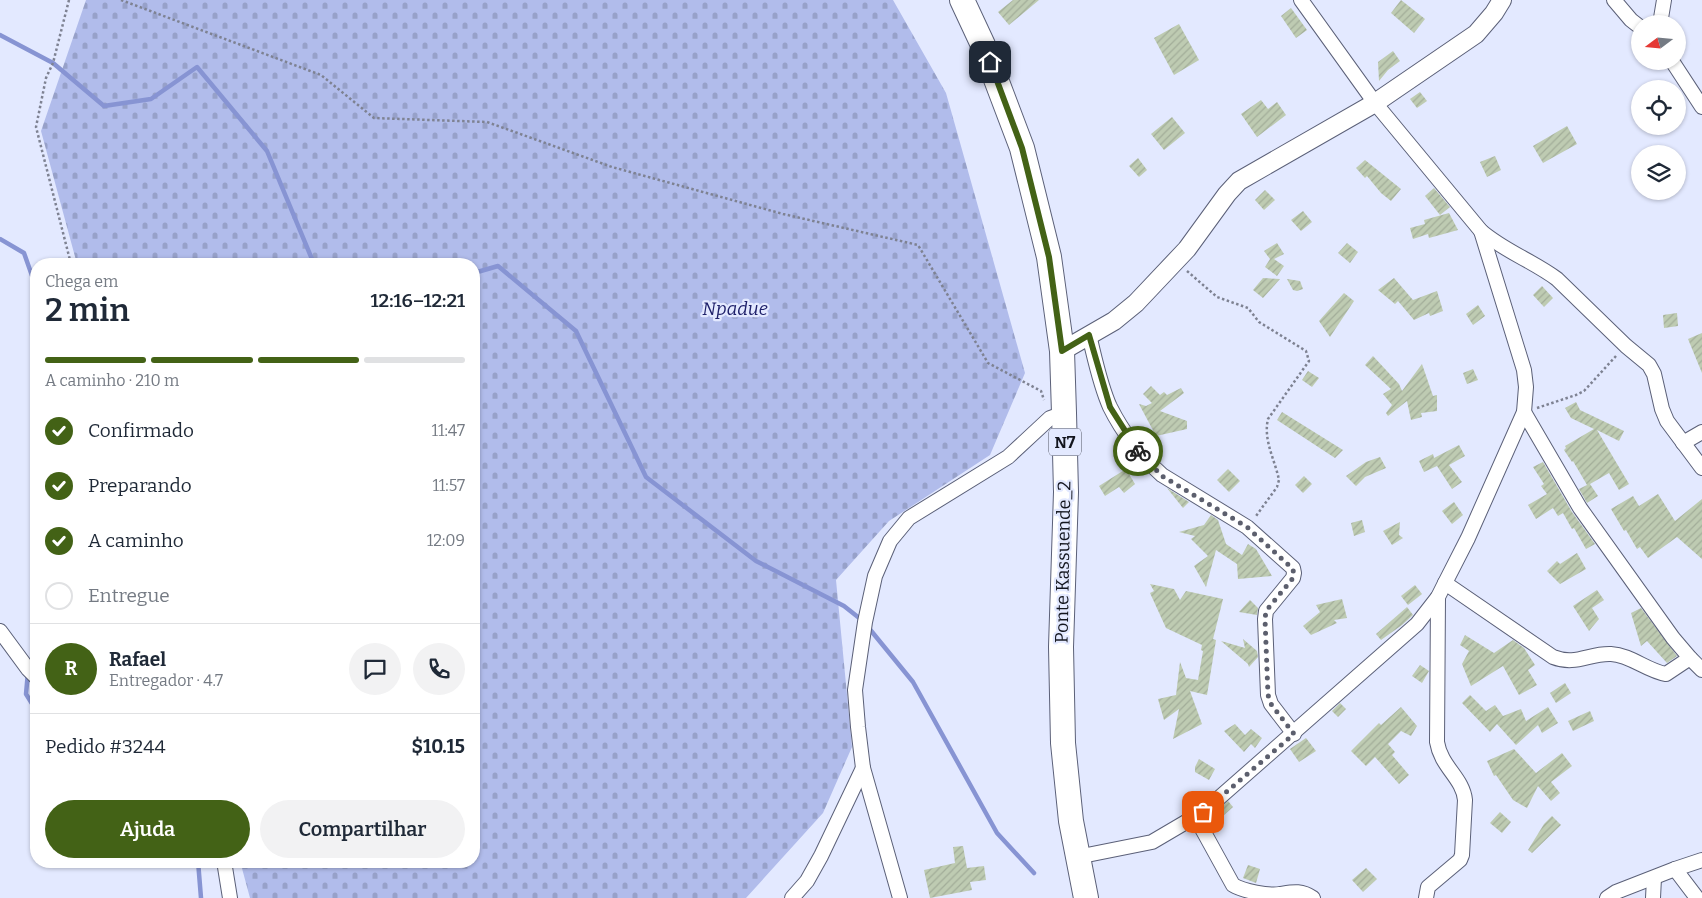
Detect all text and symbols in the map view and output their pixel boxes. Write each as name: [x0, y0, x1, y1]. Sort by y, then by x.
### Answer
north arrow: [1631, 15, 1686, 70]
map controls: [1631, 15, 1686, 200]
pin: [969, 41, 1011, 83]
icon: home: [976, 48, 1004, 76]
button: locate: [1631, 80, 1686, 135]
button: layers: [1631, 145, 1686, 200]
text: Chega em: [45, 272, 118, 291]
text: 12:16–12:21: [371, 289, 465, 312]
text: 2 min: [45, 291, 130, 329]
park label: Npadue: [702, 298, 768, 320]
text: A caminho · 210 m: [45, 371, 179, 390]
icon: check: [45, 417, 73, 445]
text: Confirmado: [88, 419, 194, 442]
text: 11:47: [431, 421, 465, 440]
courier: [1113, 426, 1163, 476]
road number: N7: [1049, 428, 1081, 456]
icon: bike: [1124, 437, 1152, 465]
icon: check: [45, 472, 73, 500]
text: Preparando: [88, 474, 192, 497]
text: 11:57: [432, 476, 465, 495]
street label: Ponte Kassuende_2: [1051, 481, 1075, 643]
icon: check: [45, 527, 73, 555]
text: A caminho: [88, 529, 184, 552]
text: 12:09: [427, 531, 465, 550]
text: Entregue: [88, 584, 170, 607]
button: chat: [349, 643, 401, 695]
button: phone: [413, 643, 465, 695]
text: Rafael: [109, 648, 166, 671]
text: R: [65, 657, 77, 680]
text: Entregador · 4.7: [109, 671, 223, 690]
text: Pedido #3244: [45, 735, 166, 758]
text: $10.15: [412, 735, 465, 758]
pin: [1182, 791, 1224, 833]
icon: bag: [1189, 798, 1217, 826]
button: Ajuda: [45, 800, 250, 858]
button: Compartilhar: [260, 800, 465, 858]

